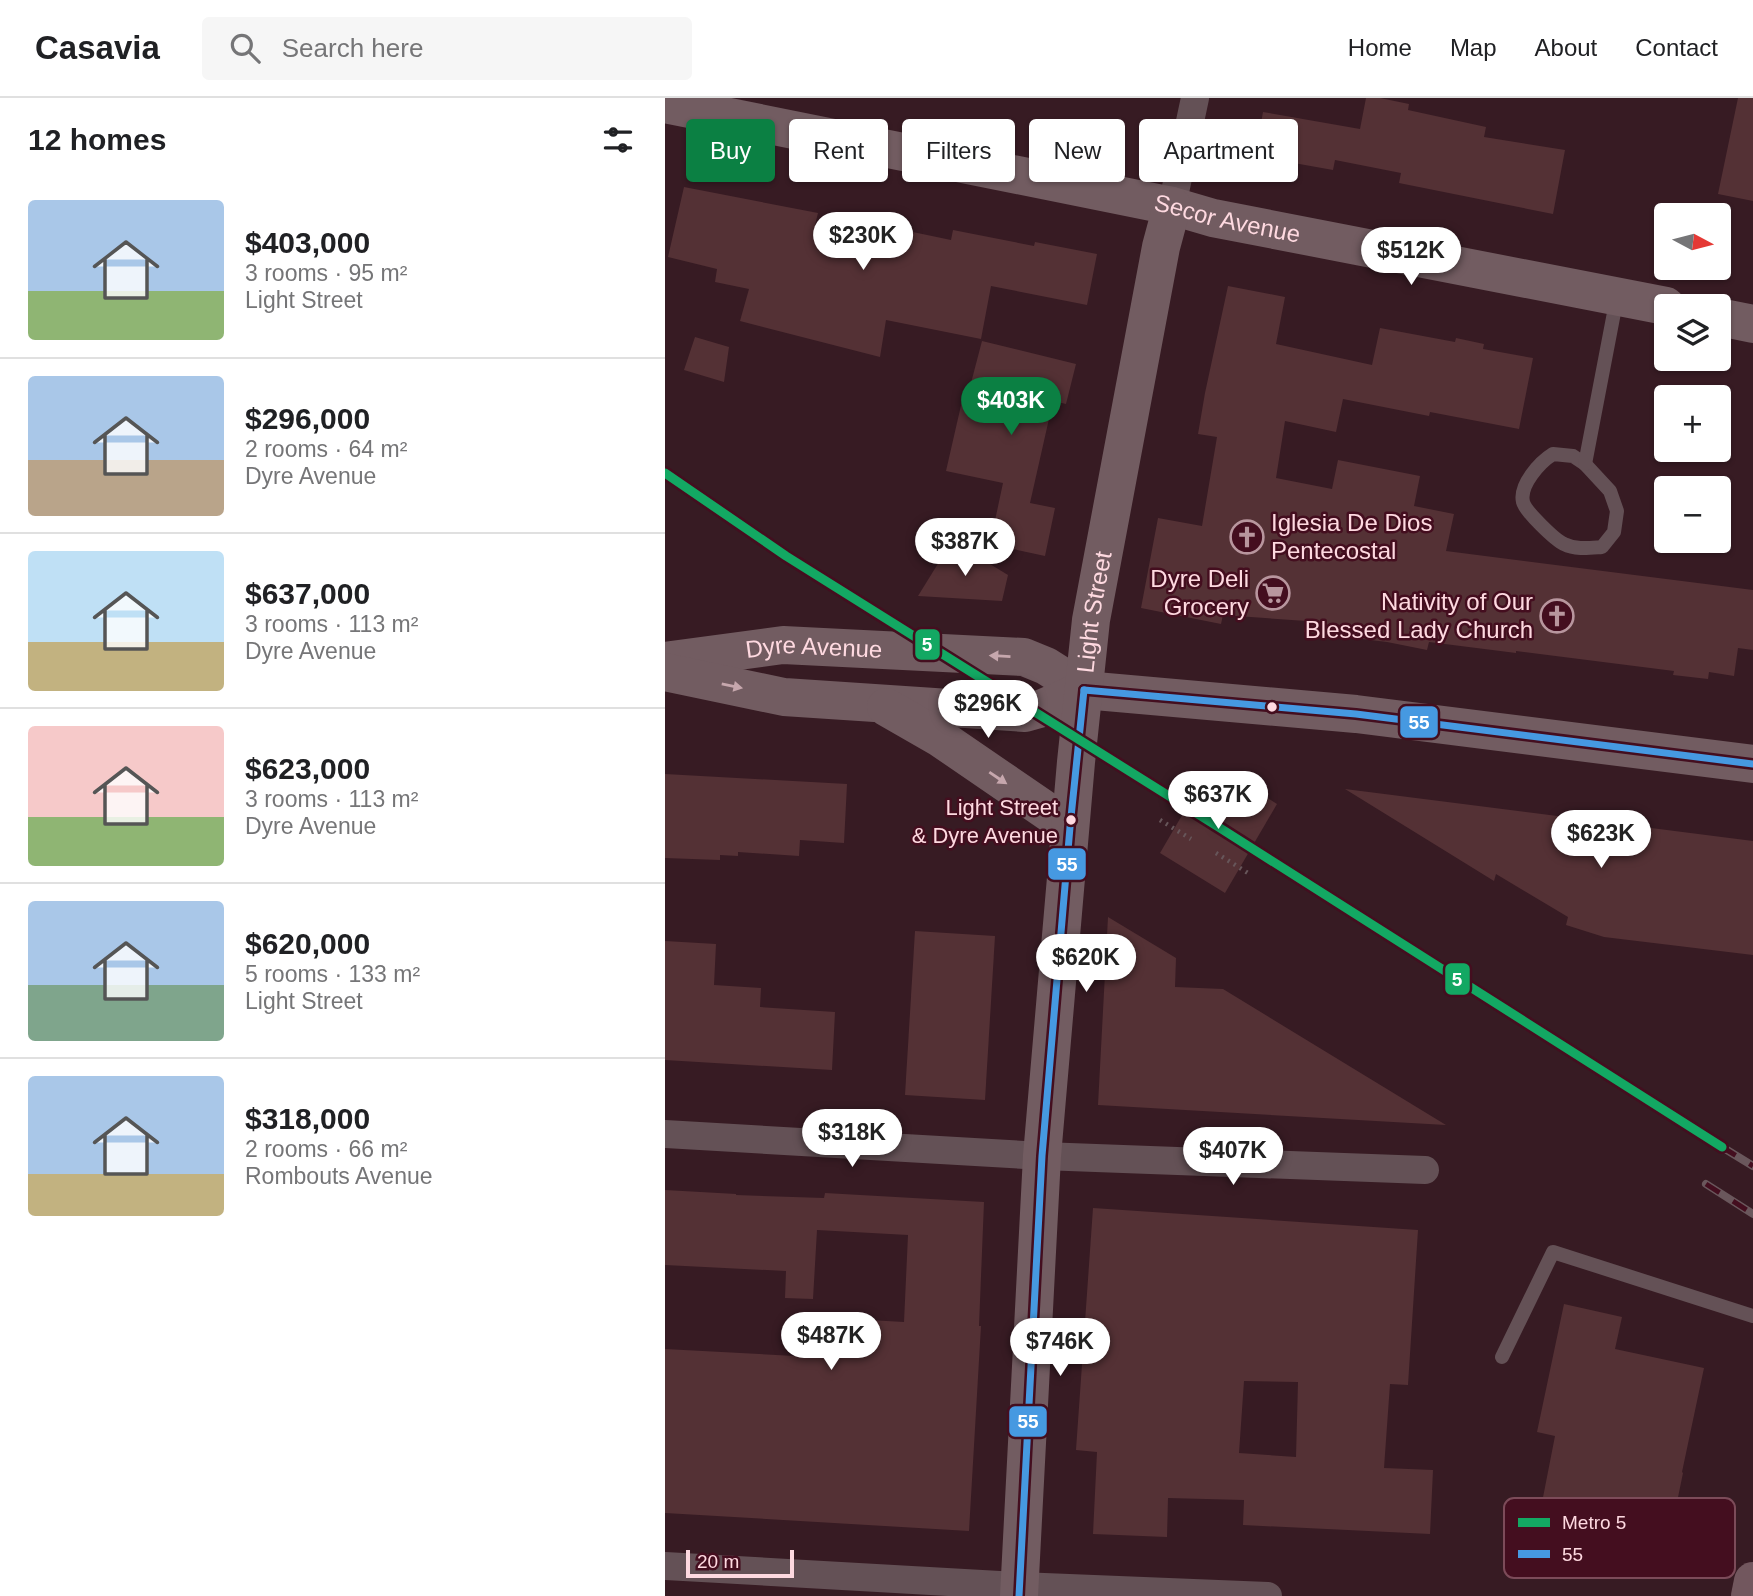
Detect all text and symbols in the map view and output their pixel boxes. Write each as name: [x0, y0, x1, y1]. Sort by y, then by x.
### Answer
search box: [202, 17, 692, 80]
text: Casavia: [35, 29, 160, 66]
icon: search: [226, 29, 264, 67]
text: Search here: [282, 33, 423, 63]
text: Home: [1348, 34, 1412, 61]
text: Map: [1450, 34, 1497, 61]
text: About: [1535, 34, 1597, 61]
text: Contact: [1635, 34, 1718, 61]
chip: Buy: [686, 119, 775, 182]
chip: Rent: [789, 119, 888, 182]
chip: Filters: [902, 119, 1015, 182]
chip: New: [1029, 119, 1125, 182]
chip: Apartment: [1139, 119, 1298, 182]
icon: filters: [599, 121, 637, 159]
text: 12 homes: [28, 123, 166, 156]
street label: Secor Avenue: [1152, 189, 1303, 248]
north arrow: [1654, 203, 1731, 280]
map controls: [1654, 203, 1731, 553]
pin: $230K: [814, 212, 912, 272]
text: $230K: [829, 222, 897, 248]
text: $403,000: [245, 226, 370, 259]
icon: home: [84, 228, 168, 312]
pin: $512K: [1362, 228, 1460, 287]
text: $512K: [1377, 237, 1445, 263]
text: 3 rooms · 95 m²: [245, 260, 407, 286]
text: Light Street: [245, 287, 363, 313]
button: layers: [1654, 294, 1731, 371]
pin: $403K: [962, 378, 1060, 437]
button: +: [1654, 385, 1731, 462]
text: $403K: [977, 387, 1045, 413]
text: $296,000: [245, 402, 370, 435]
icon: home: [84, 404, 168, 488]
text: 2 rooms · 64 m²: [245, 436, 407, 462]
text: Dyre Avenue: [245, 463, 376, 489]
button: −: [1654, 476, 1731, 553]
place label: Iglesia De Dios Pentecostal: [1271, 509, 1432, 564]
pin: $387K: [916, 518, 1014, 578]
church icon: Iglesia De Dios Pentecostal: [1228, 518, 1266, 556]
text: $387K: [931, 528, 999, 554]
street label: Light Street: [1071, 549, 1117, 674]
place label: Dyre Deli Grocery: [1150, 565, 1249, 620]
supermarket icon: Dyre Deli Grocery: [1254, 574, 1292, 612]
text: $637,000: [245, 577, 370, 610]
icon: home: [84, 579, 168, 663]
place label: Nativity of Our Blessed Lady Church: [1305, 588, 1533, 643]
church icon: Nativity of Our Blessed Lady Church: [1538, 597, 1576, 635]
text: 3 rooms · 113 m²: [245, 611, 418, 637]
line badge: 5: [914, 628, 941, 661]
street label: Dyre Avenue: [744, 631, 883, 663]
text: 5: [922, 634, 933, 655]
text: Dyre Avenue: [245, 638, 376, 664]
one-way arrow: [988, 650, 1010, 661]
one-way arrow: [721, 680, 743, 691]
pin: $296K: [939, 680, 1037, 740]
text: $296K: [954, 690, 1022, 716]
unlabelled marker: [1265, 700, 1279, 714]
line badge: 55: [1399, 705, 1439, 739]
text: 55: [1408, 712, 1430, 733]
text: $623,000: [245, 752, 370, 785]
icon: home: [84, 754, 168, 838]
one-way arrow: [989, 771, 1007, 785]
pin: $637K: [1169, 772, 1267, 831]
text: $637K: [1184, 781, 1252, 807]
text: 3 rooms · 113 m²: [245, 786, 418, 812]
place label: Light Street & Dyre Avenue: [912, 795, 1058, 848]
pin: $623K: [1552, 810, 1650, 870]
text: Dyre Avenue: [245, 813, 376, 839]
marker: Light Street & Dyre Avenue: [1064, 813, 1078, 827]
text: $623K: [1567, 820, 1635, 846]
line badge: 55: [1047, 847, 1087, 881]
text: 55: [1056, 854, 1078, 875]
text: $620,000: [245, 927, 370, 960]
icon: home: [84, 929, 168, 1013]
pin: $620K: [1037, 934, 1135, 994]
text: $620K: [1052, 944, 1120, 970]
text: 5 rooms · 133 m²: [245, 961, 420, 987]
line badge: 5: [1444, 962, 1471, 996]
text: 5: [1452, 969, 1463, 990]
text: Light Street: [245, 988, 363, 1014]
text: $318,000: [245, 1102, 370, 1135]
icon: home: [84, 1104, 168, 1188]
pin: $318K: [803, 1110, 901, 1169]
text: $318K: [818, 1119, 886, 1145]
pin: $407K: [1184, 1128, 1282, 1187]
text: 2 rooms · 66 m²: [245, 1136, 407, 1162]
text: $407K: [1199, 1137, 1267, 1163]
text: Rombouts Avenue: [245, 1163, 433, 1189]
pin: $487K: [782, 1312, 880, 1372]
pin: $746K: [1011, 1318, 1109, 1378]
text: $487K: [797, 1322, 865, 1348]
text: $746K: [1026, 1328, 1094, 1354]
line badge: 55: [1008, 1405, 1048, 1438]
text: 55: [1017, 1411, 1039, 1432]
legend: [1504, 1498, 1735, 1578]
text: Metro 5: [1562, 1512, 1626, 1533]
text: 55: [1562, 1544, 1583, 1565]
scale bar: [686, 1547, 795, 1579]
text: 20 m: [697, 1551, 739, 1572]

